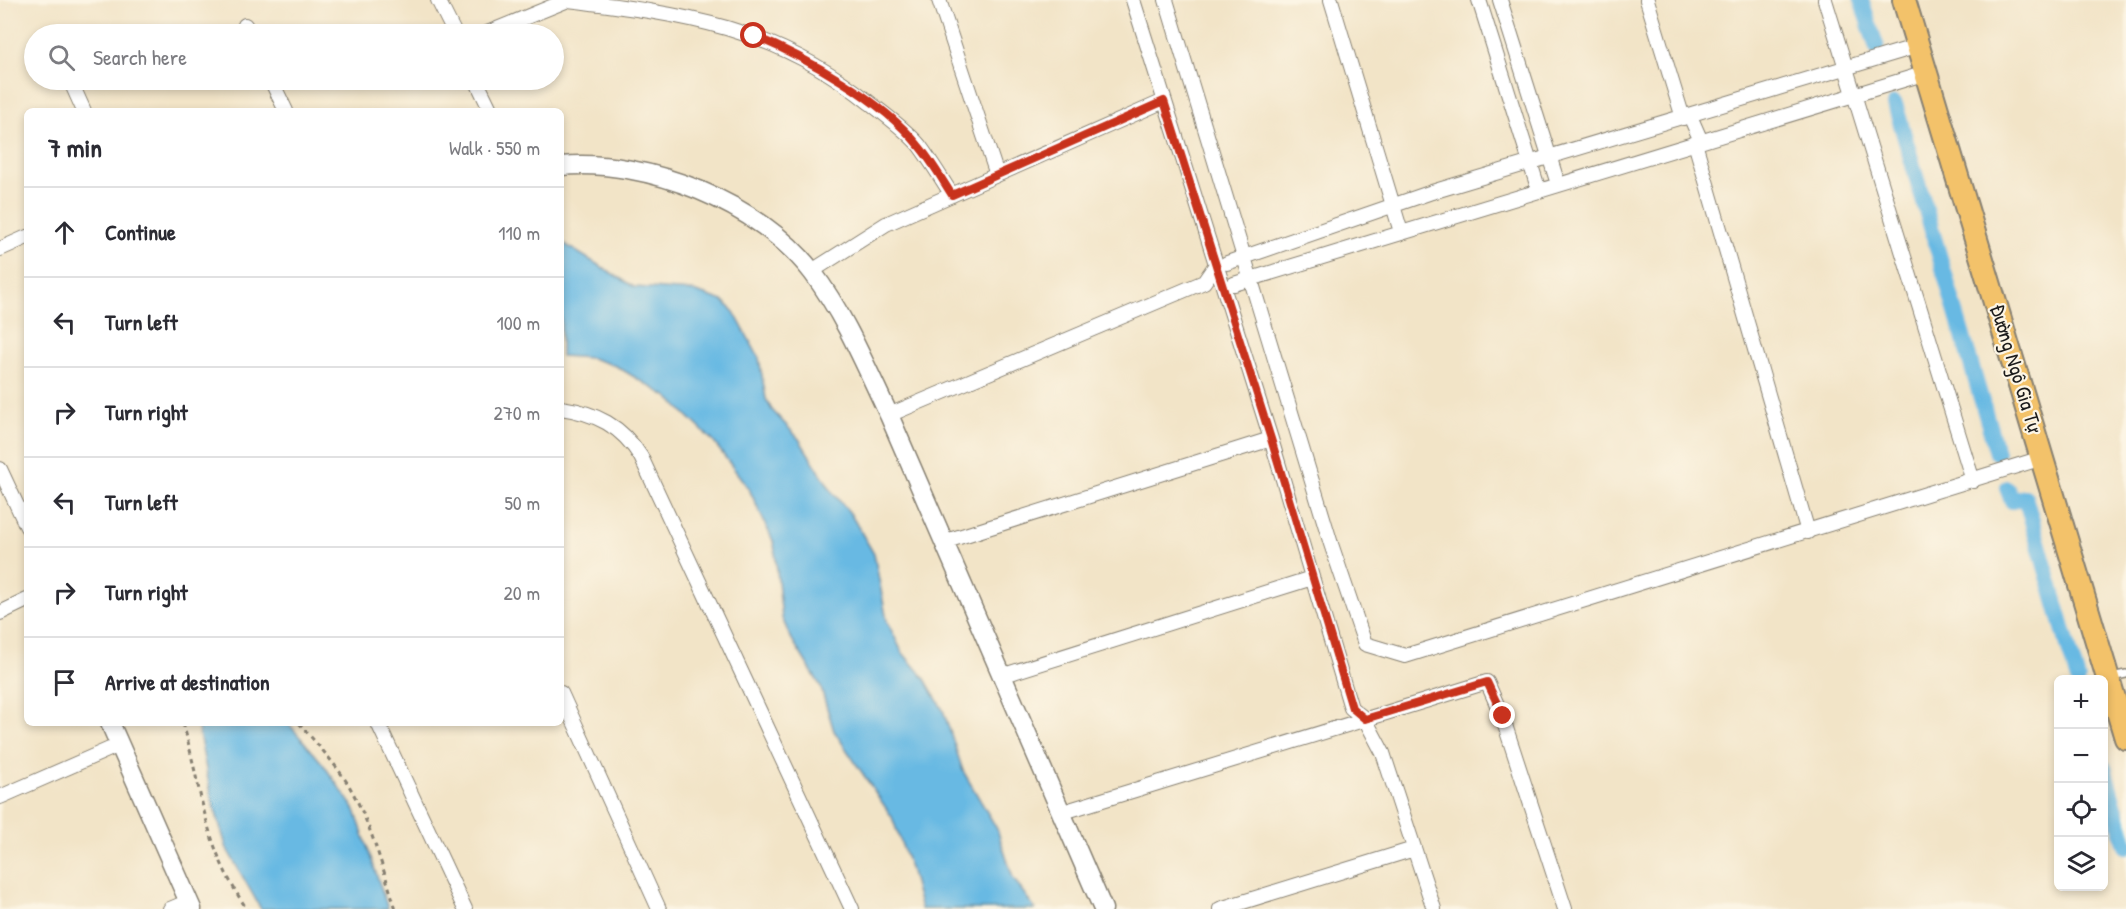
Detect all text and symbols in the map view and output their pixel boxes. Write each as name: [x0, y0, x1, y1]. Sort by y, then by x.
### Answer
route start: [740, 22, 766, 48]
search box: [24, 24, 564, 90]
icon: search: [45, 41, 78, 74]
text: Search here: [93, 42, 187, 72]
text: 7 min: [48, 130, 102, 165]
text: Walk · 550 m: [449, 134, 540, 161]
icon: ahead: [48, 216, 81, 249]
text: Continue: [105, 217, 176, 247]
text: 110 m: [498, 219, 540, 246]
street label: Đường Ngô Gia Tự: [1983, 301, 2050, 437]
icon: left: [48, 306, 81, 339]
text: Turn left: [105, 307, 178, 337]
text: 100 m: [497, 309, 540, 336]
icon: right: [48, 396, 81, 429]
text: Turn right: [105, 397, 188, 427]
text: 270 m: [494, 399, 540, 426]
icon: left: [48, 486, 81, 519]
text: Turn left: [105, 487, 178, 517]
text: 50 m: [504, 489, 540, 516]
icon: right: [48, 576, 81, 609]
text: Turn right: [105, 577, 188, 607]
text: 20 m: [503, 579, 540, 606]
icon: arrive: [48, 666, 81, 699]
text: Arrive at destination: [105, 667, 270, 697]
map controls: [2054, 675, 2108, 891]
button: +: [2054, 675, 2108, 729]
route end: [1489, 702, 1515, 728]
button: −: [2054, 729, 2108, 783]
button: locate: [2054, 783, 2108, 837]
button: layers: [2054, 837, 2108, 891]

